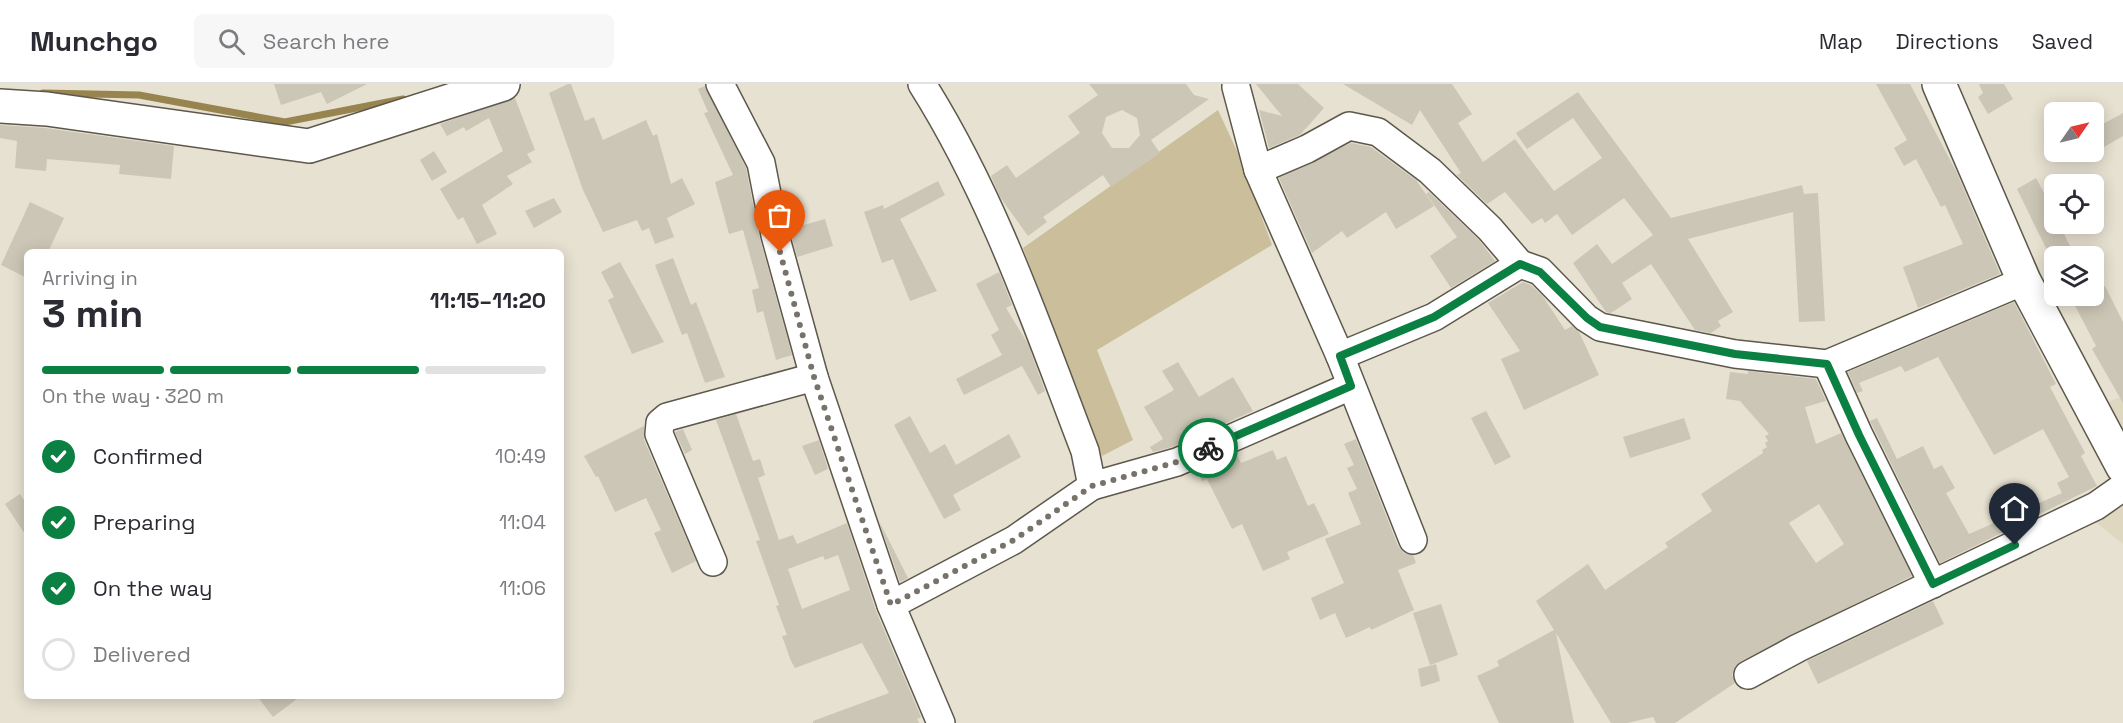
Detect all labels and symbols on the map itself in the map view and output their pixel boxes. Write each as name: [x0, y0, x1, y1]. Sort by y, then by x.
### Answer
north arrow: [2044, 102, 2104, 162]
pin: [754, 190, 805, 252]
courier: [1178, 418, 1238, 478]
pin: [1989, 483, 2040, 545]

